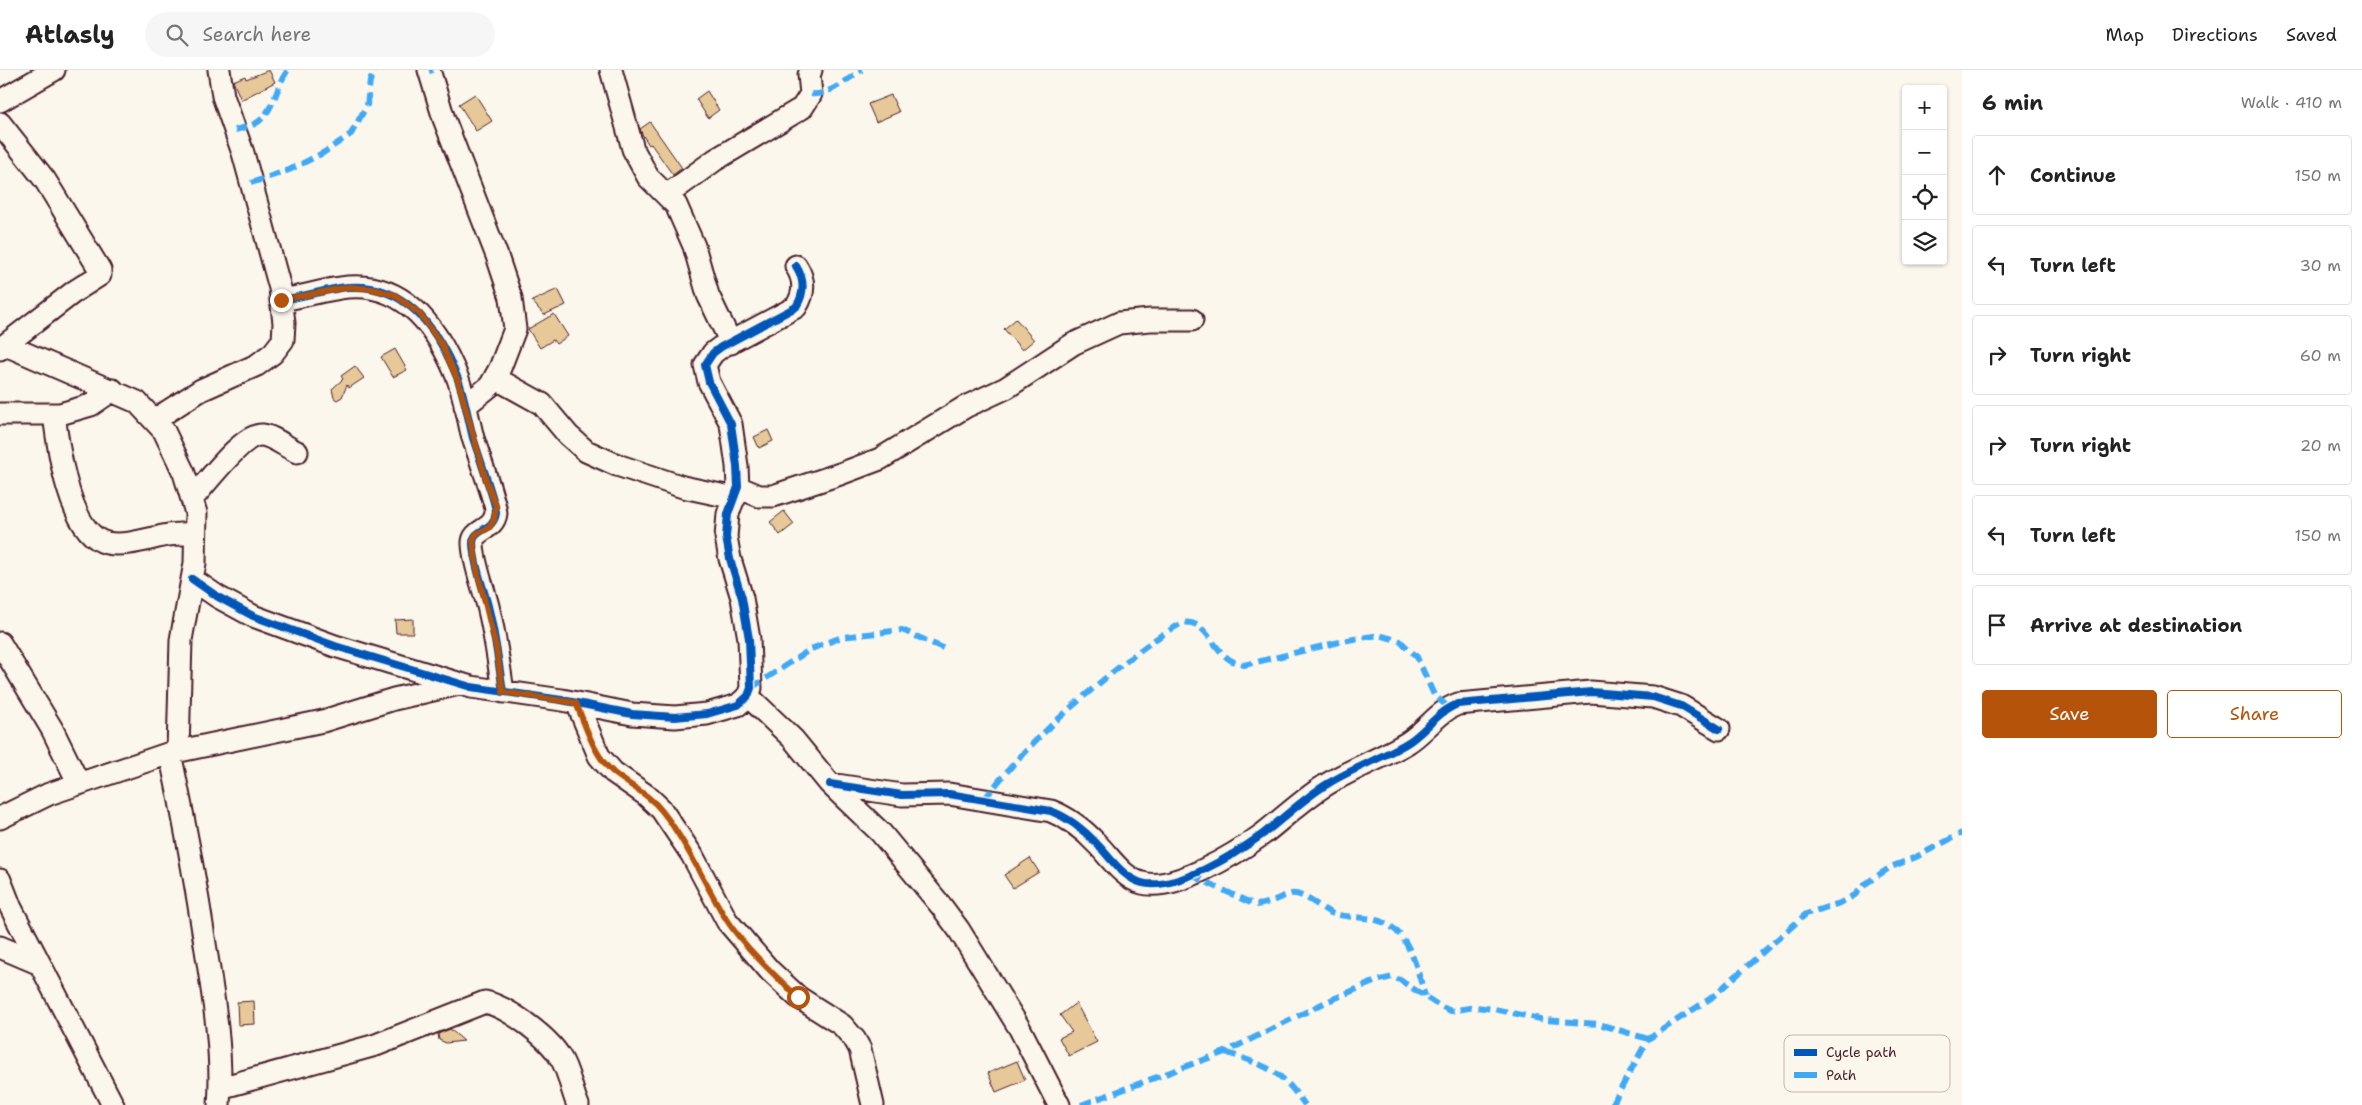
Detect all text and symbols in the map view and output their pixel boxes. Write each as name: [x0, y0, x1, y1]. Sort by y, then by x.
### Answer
search box: [145, 12, 495, 57]
text: Atlasly: [25, 19, 115, 51]
icon: search: [163, 21, 191, 49]
text: Search here: [203, 22, 311, 47]
text: Map: [2106, 23, 2144, 47]
text: Directions: [2172, 23, 2258, 47]
text: Saved: [2286, 23, 2337, 47]
map controls: [1902, 85, 1947, 265]
button: +: [1902, 85, 1947, 130]
text: 6 min: [1982, 89, 2043, 117]
text: Walk · 410 m: [2241, 92, 2342, 113]
button: −: [1902, 130, 1947, 175]
icon: ahead: [1983, 161, 2011, 189]
text: Continue: [2030, 163, 2116, 188]
text: 150 m: [2294, 165, 2341, 186]
button: locate: [1902, 175, 1947, 220]
button: layers: [1902, 220, 1947, 265]
icon: left: [1983, 251, 2011, 279]
text: Turn left: [2030, 253, 2116, 278]
text: 30 m: [2300, 255, 2341, 276]
route end: [270, 289, 293, 312]
icon: right: [1983, 341, 2011, 369]
text: Turn right: [2030, 343, 2131, 368]
text: 60 m: [2300, 345, 2341, 366]
icon: right: [1983, 431, 2011, 459]
text: Turn right: [2030, 433, 2131, 458]
text: 20 m: [2300, 435, 2341, 456]
icon: left: [1983, 521, 2011, 549]
text: Turn left: [2030, 523, 2116, 548]
text: 150 m: [2294, 525, 2341, 546]
icon: arrive: [1983, 611, 2011, 639]
text: Arrive at destination: [2030, 613, 2242, 638]
button: Save: [1982, 690, 2157, 738]
button: Share: [2167, 690, 2342, 738]
route start: [787, 986, 810, 1009]
legend: [1784, 1035, 1950, 1092]
text: Cycle path: [1826, 1043, 1897, 1061]
text: Path: [1826, 1066, 1857, 1084]

